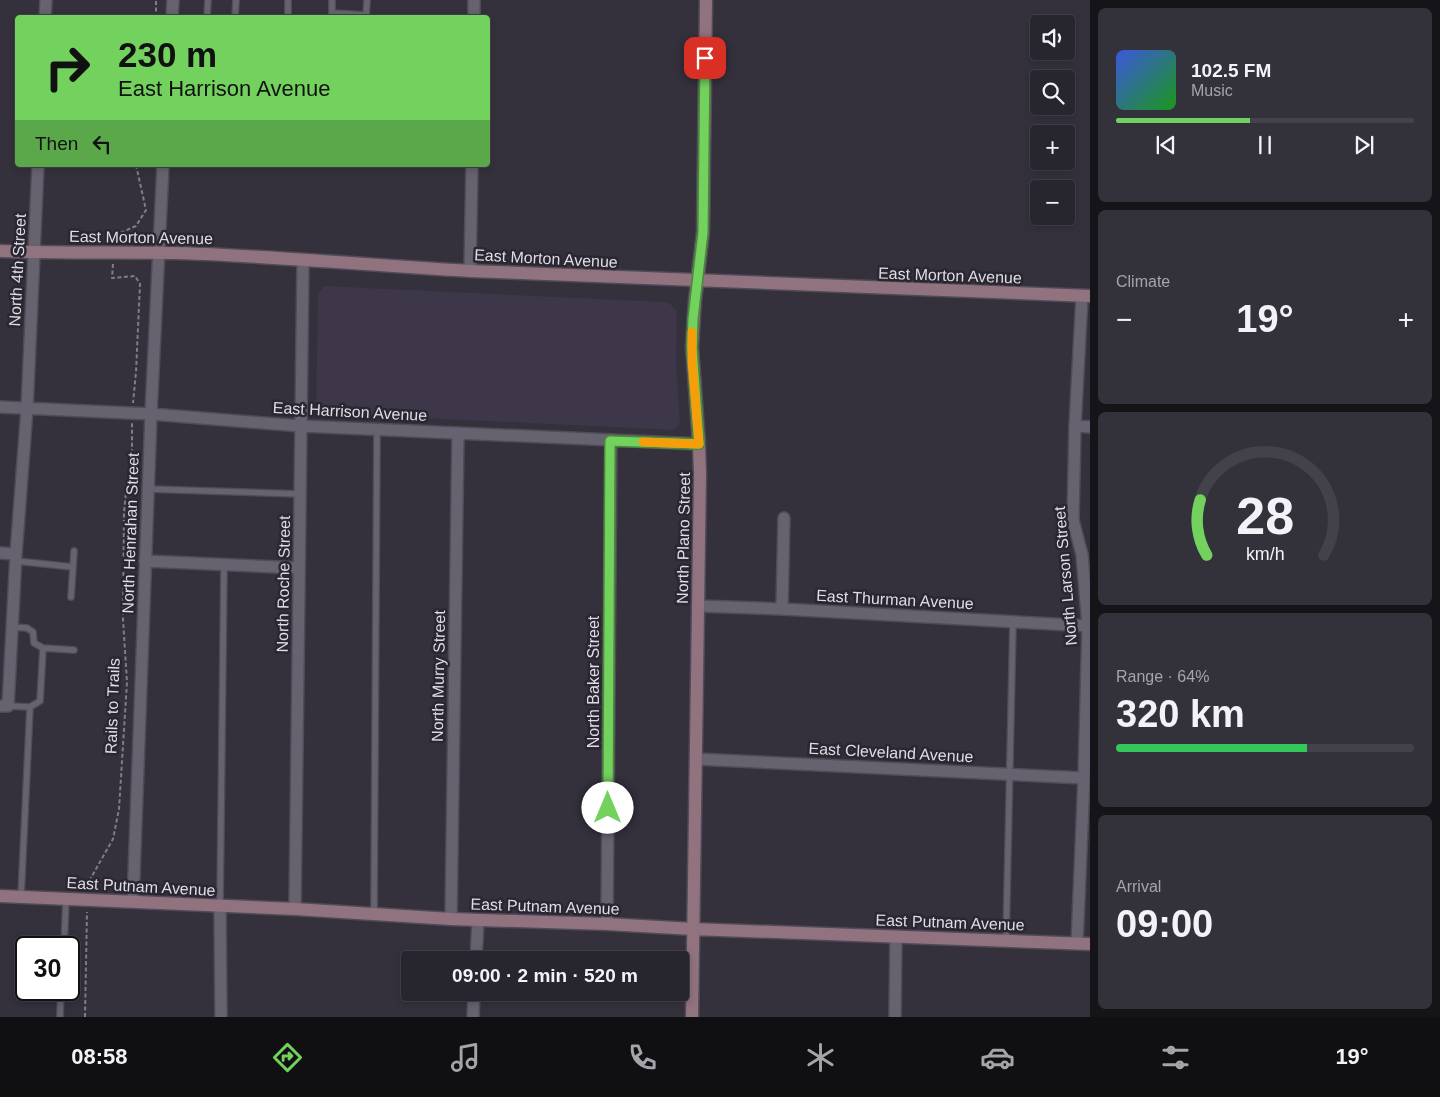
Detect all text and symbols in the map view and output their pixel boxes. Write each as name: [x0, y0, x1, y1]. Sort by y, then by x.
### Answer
map controls: [1030, 15, 1075, 225]
button: sound: [1030, 15, 1075, 60]
icon: right: [35, 35, 100, 100]
text: 230 m: [118, 35, 217, 74]
pin: [684, 37, 726, 79]
icon: arrive: [691, 44, 719, 72]
text: 102.5 FM: [1191, 60, 1271, 81]
button: search: [1030, 70, 1075, 115]
text: East Harrison Avenue: [118, 76, 330, 101]
text: Music: [1191, 82, 1233, 99]
button: +: [1030, 125, 1075, 170]
icon: left: [88, 130, 116, 158]
icon: previous: [1152, 131, 1180, 159]
icon: pause: [1251, 131, 1279, 159]
icon: next: [1350, 131, 1378, 159]
text: Then: [35, 133, 78, 154]
button: −: [1030, 180, 1075, 225]
street label: North 4th Street: [6, 213, 29, 327]
street label: East Morton Avenue: [69, 228, 213, 247]
street label: East Morton Avenue: [474, 246, 618, 271]
street label: East Morton Avenue: [878, 264, 1022, 287]
text: Climate: [1116, 273, 1170, 290]
text: 19°: [1236, 298, 1294, 340]
text: −: [1116, 304, 1132, 335]
text: +: [1398, 304, 1414, 335]
street label: East Harrison Avenue: [272, 399, 428, 424]
street label: North Henrahan Street: [119, 452, 142, 614]
street label: North Plano Street: [674, 472, 693, 604]
text: 28: [1236, 487, 1294, 545]
street label: North Larson Street: [1051, 505, 1080, 646]
street label: North Roche Street: [274, 515, 293, 653]
text: km/h: [1246, 544, 1284, 564]
street label: East Thurman Avenue: [816, 587, 974, 612]
street label: North Murry Street: [429, 610, 448, 742]
street label: North Baker Street: [585, 615, 602, 748]
street label: Rails to Trails: [102, 658, 123, 754]
text: Range · 64%: [1116, 668, 1209, 685]
text: 320 km: [1116, 693, 1245, 735]
street label: East Cleveland Avenue: [808, 740, 974, 765]
position arrow: [581, 781, 633, 833]
street label: East Putnam Avenue: [66, 874, 216, 899]
text: Arrival: [1116, 878, 1161, 895]
street label: East Putnam Avenue: [470, 895, 620, 918]
text: 09:00: [1116, 903, 1213, 945]
street label: East Putnam Avenue: [875, 911, 1025, 934]
speed limit sign: 30: [15, 936, 80, 1001]
text: 09:00 · 2 min · 520 m: [452, 965, 638, 986]
icon: directions: [270, 1040, 305, 1075]
icon: music: [448, 1040, 483, 1075]
icon: phone: [625, 1040, 660, 1075]
icon: climate: [803, 1040, 838, 1075]
icon: car: [980, 1040, 1015, 1075]
icon: filters: [1158, 1040, 1193, 1075]
text: 08:58: [71, 1044, 128, 1069]
text: 19°: [1335, 1044, 1369, 1069]

